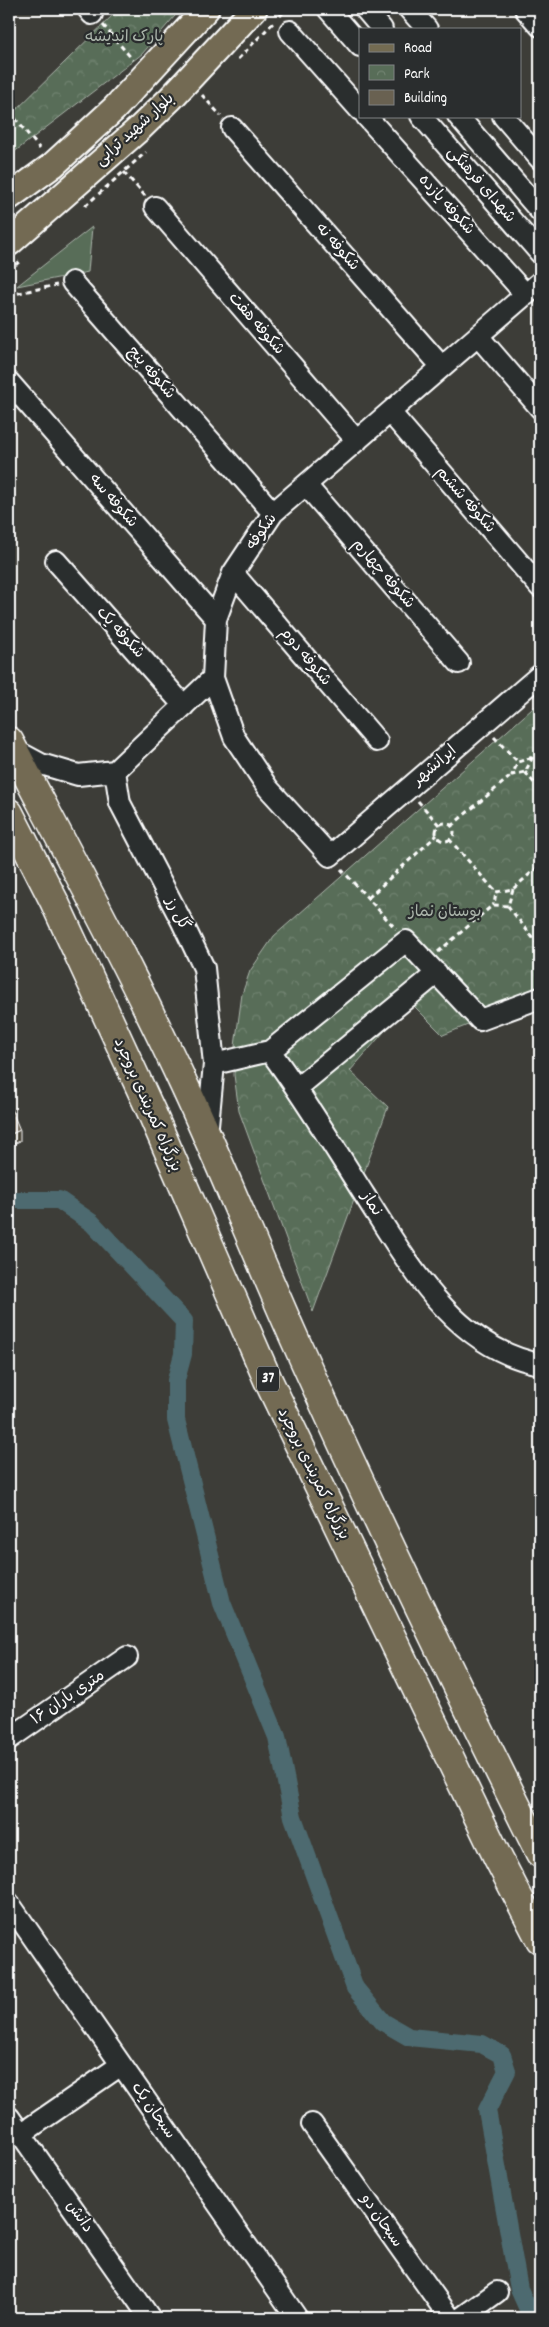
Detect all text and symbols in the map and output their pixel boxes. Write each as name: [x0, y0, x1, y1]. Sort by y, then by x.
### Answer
park label: پارک اندیشه: [85, 26, 163, 49]
legend: [359, 28, 522, 118]
text: Road: [404, 38, 432, 60]
text: Park: [404, 64, 430, 86]
street label: بلوار شهید ترابی: [90, 88, 180, 172]
text: Building: [404, 88, 447, 110]
street label: شهدای فرهنگی: [441, 142, 521, 228]
street label: شکوفه یازده: [412, 169, 480, 241]
street label: شکوفه نه: [309, 218, 365, 276]
street label: شکوفه هفت: [222, 288, 290, 360]
street label: شکوفه پنج: [121, 341, 181, 405]
street label: شکوفه ششم: [429, 462, 501, 538]
street label: شکوفه سه: [83, 469, 143, 533]
street label: شکوفه: [241, 509, 283, 555]
street label: شکوفه چهارم: [346, 534, 420, 614]
street label: شکوفه یک: [90, 602, 150, 664]
street label: شکوفه دوم: [274, 623, 336, 691]
street label: ایرانشهر: [406, 740, 462, 793]
street label: گل رز: [158, 892, 195, 935]
park label: بوستان نماز: [407, 901, 481, 924]
street label: بزرگراه کمربندی بروجرد: [107, 1034, 187, 1176]
street label: نماز: [353, 1185, 388, 1221]
road number: 37: [257, 1366, 279, 1392]
street label: بزرگراه کمربندی بروجرد: [271, 1404, 355, 1544]
street label: ۱۶ متری باران: [26, 1665, 110, 1731]
street label: سبحان یک: [125, 2078, 181, 2144]
street label: سبحان دو: [353, 2188, 408, 2253]
street label: دانش: [60, 2196, 98, 2238]

